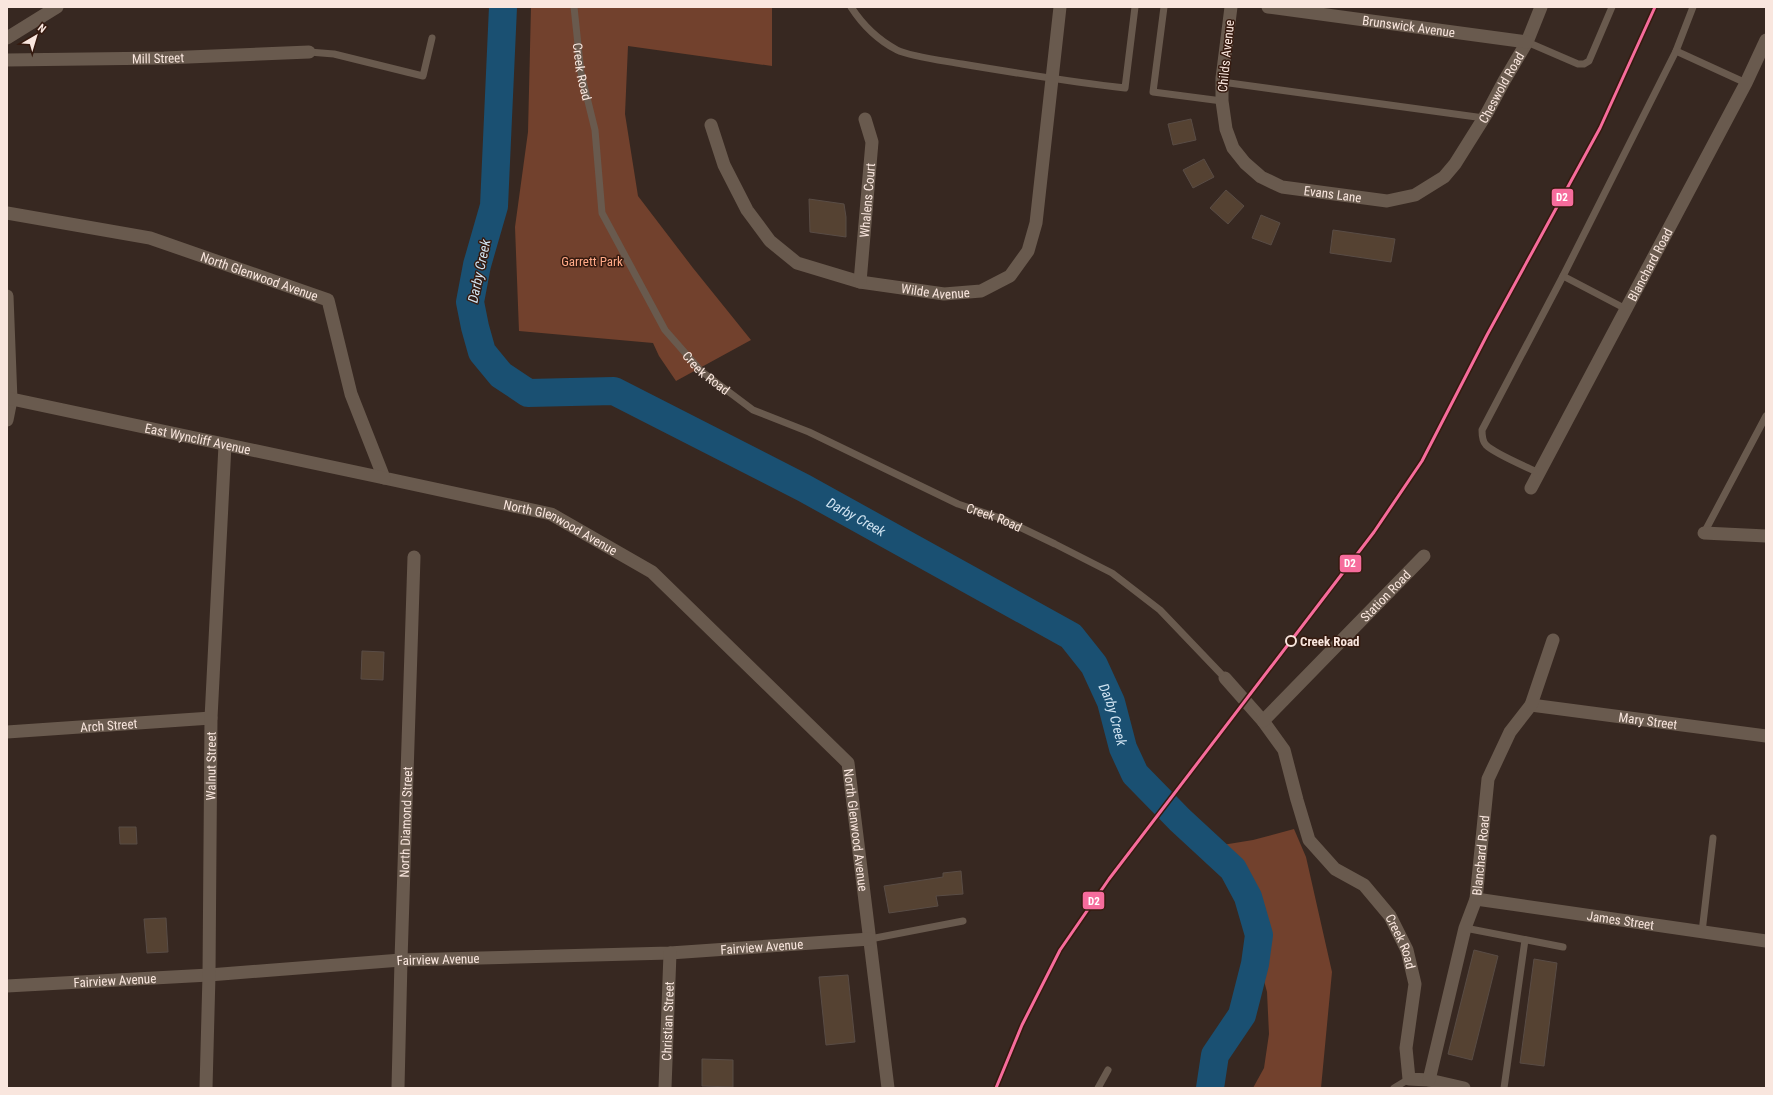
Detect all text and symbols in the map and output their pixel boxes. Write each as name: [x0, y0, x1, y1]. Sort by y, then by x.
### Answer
street label: Brunswick Avenue: [1361, 12, 1456, 40]
north arrow: [16, 16, 56, 56]
street label: Childs Avenue: [1215, 19, 1237, 93]
text: N: [35, 21, 49, 36]
street label: Creek Road: [570, 42, 595, 102]
street label: Cheswold Road: [1475, 49, 1527, 126]
street label: Mill Street: [132, 50, 185, 66]
street label: Whalens Court: [856, 162, 878, 238]
street label: Evans Lane: [1303, 182, 1362, 205]
line badge: D2: [1551, 188, 1574, 207]
text: D2: [1556, 191, 1568, 204]
street label: Blanchard Road: [1624, 225, 1675, 304]
water label: Darby Creek: [464, 237, 494, 304]
street label: North Glenwood Avenue: [199, 249, 320, 303]
park label: Garrett Park: [561, 254, 623, 269]
street label: Wilde Avenue: [900, 280, 970, 302]
street label: Creek Road: [680, 348, 733, 398]
street label: East Wyncliff Avenue: [143, 420, 252, 457]
water label: Darby Creek: [824, 494, 889, 540]
street label: North Glenwood Avenue: [502, 497, 620, 558]
street label: Creek Road: [965, 500, 1025, 535]
line badge: D2: [1339, 554, 1362, 573]
text: D2: [1344, 557, 1356, 570]
street label: Station Road: [1357, 567, 1413, 624]
place label: Creek Road: [1300, 634, 1359, 649]
marker: Creek Road: [1285, 635, 1297, 647]
water label: Darby Creek: [1096, 681, 1130, 748]
street label: Mary Street: [1618, 709, 1678, 732]
street label: Arch Street: [80, 716, 138, 734]
street label: Walnut Street: [203, 731, 218, 801]
street label: North Diamond Street: [396, 766, 415, 878]
street label: North Glenwood Avenue: [841, 768, 871, 892]
street label: Blanchard Road: [1469, 815, 1492, 896]
line badge: D2: [1082, 891, 1105, 910]
text: D2: [1088, 895, 1100, 908]
street label: James Street: [1586, 908, 1655, 932]
street label: Creek Road: [1383, 911, 1419, 970]
street label: Fairview Avenue: [720, 936, 804, 957]
street label: Fairview Avenue: [396, 950, 480, 968]
street label: Fairview Avenue: [73, 970, 157, 990]
street label: Christian Street: [659, 981, 676, 1061]

